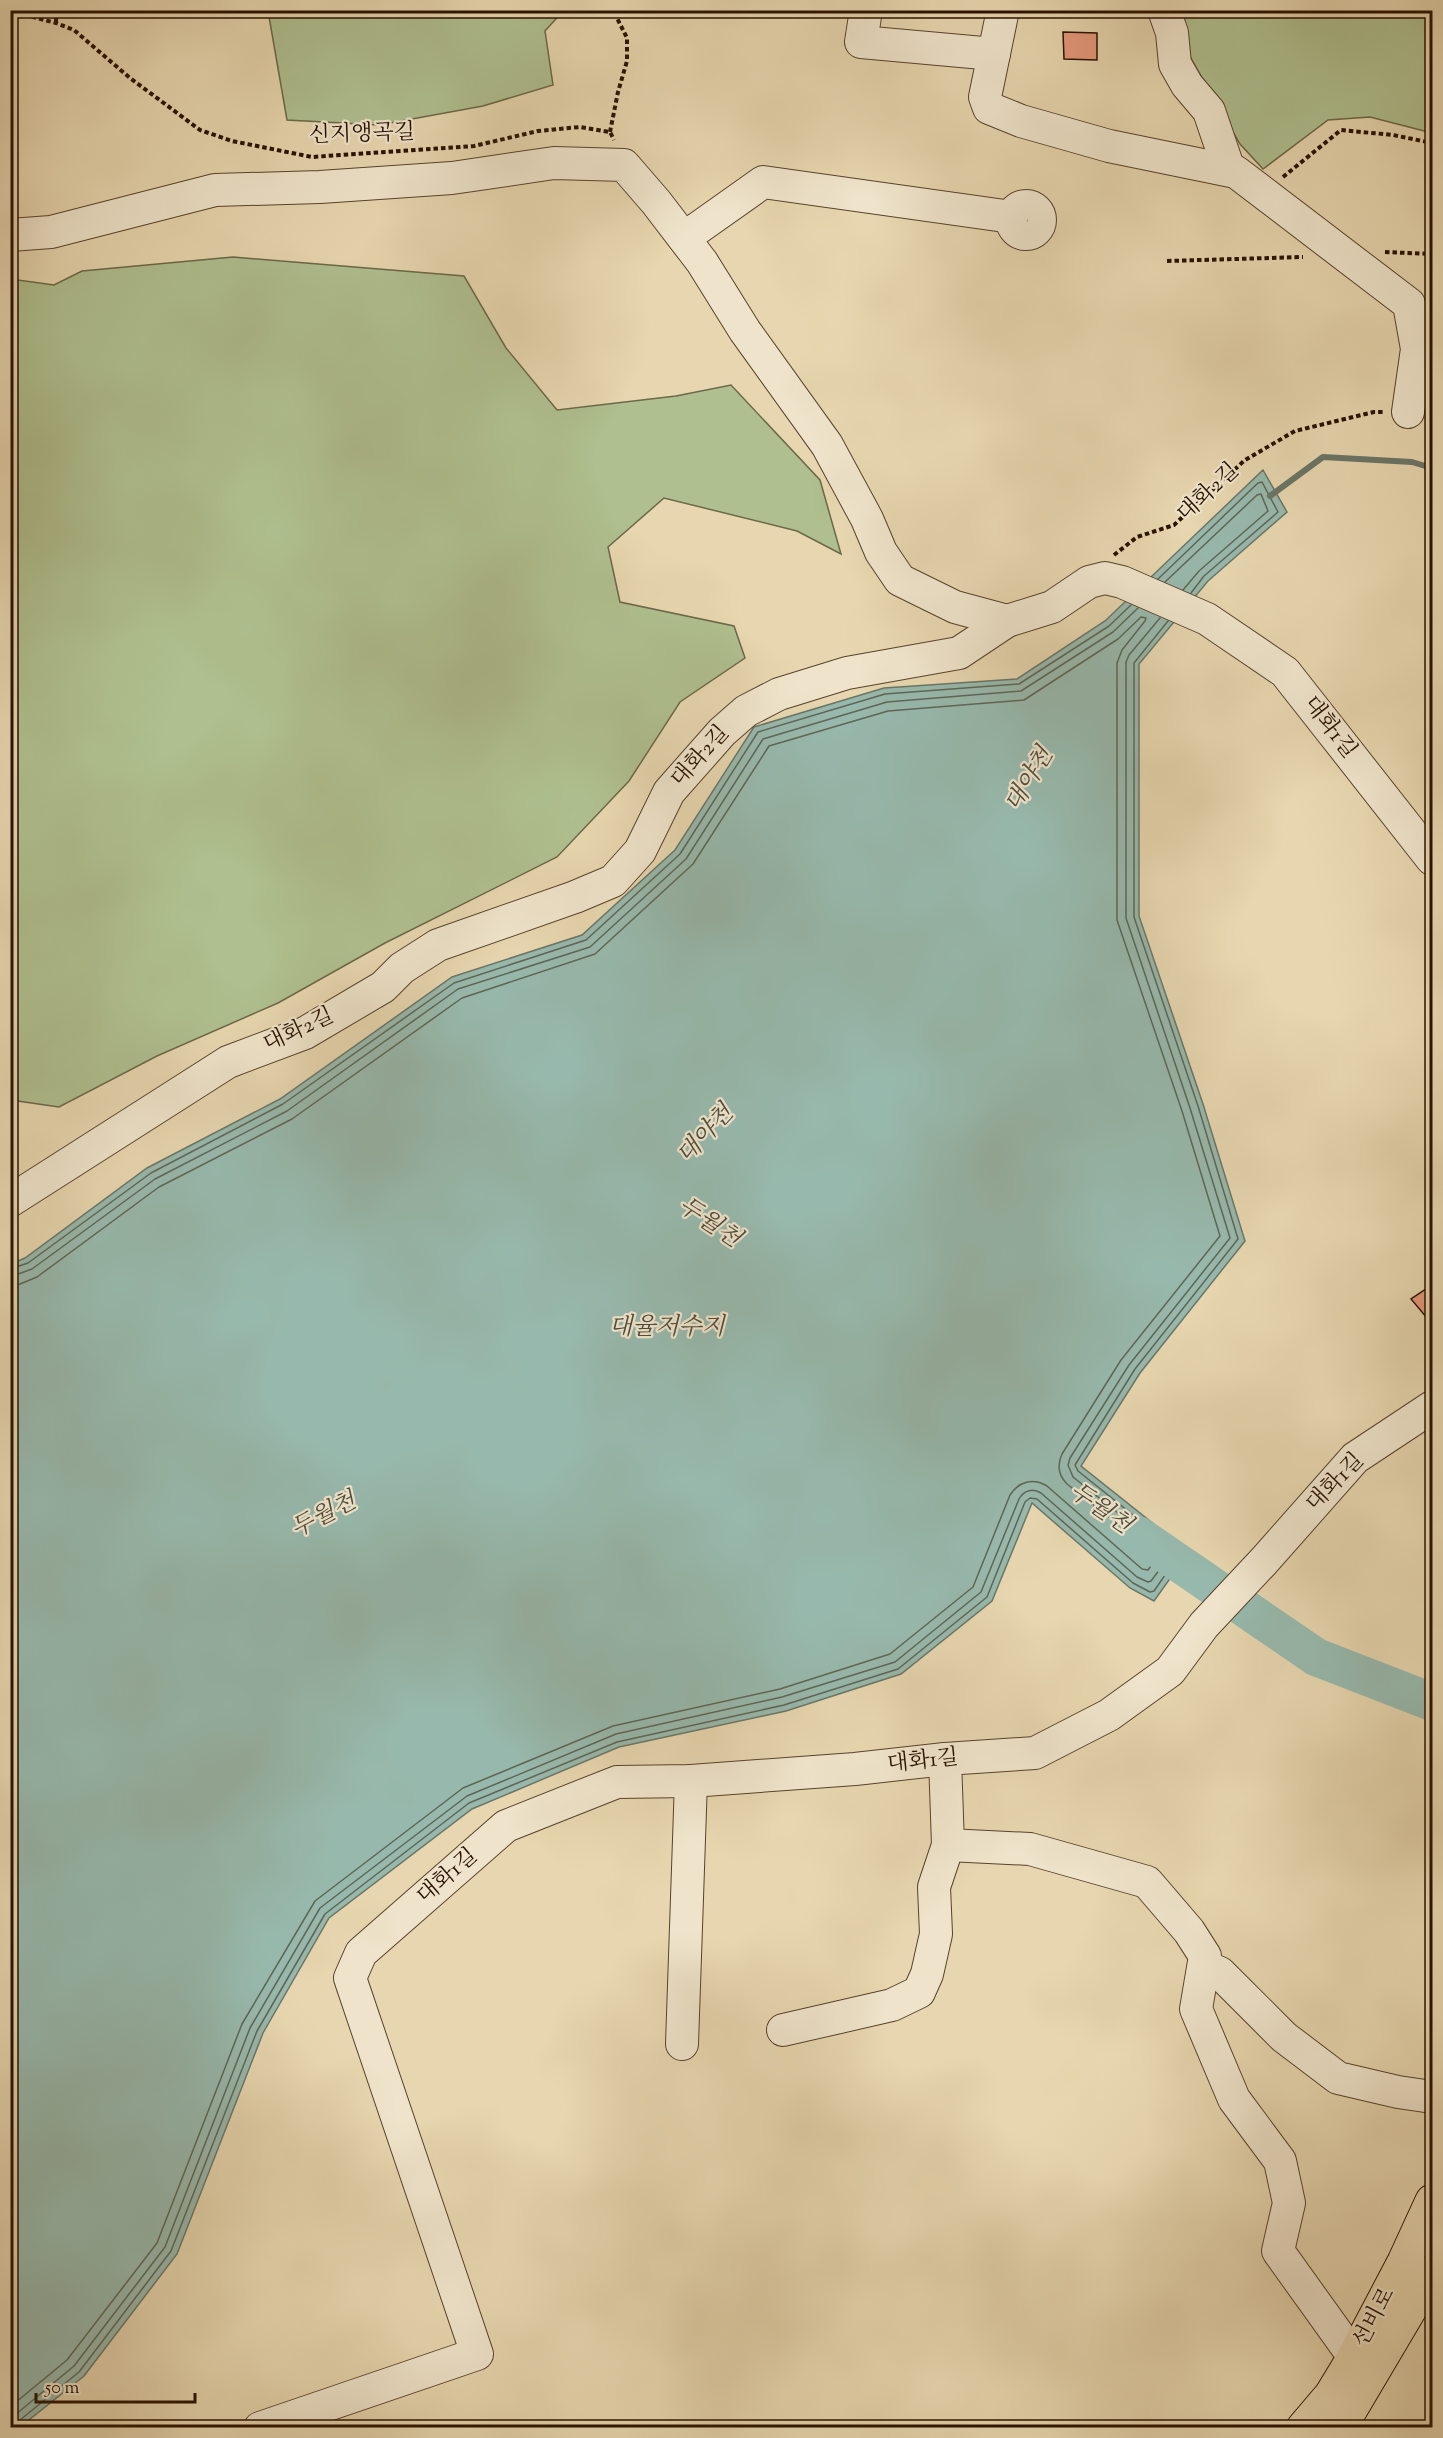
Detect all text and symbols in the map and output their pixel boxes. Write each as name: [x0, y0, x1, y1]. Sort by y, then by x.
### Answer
street label: 신지앵곡길: [308, 117, 416, 153]
street label: 대화2길: [1171, 456, 1247, 530]
street label: 대화1길: [1294, 690, 1364, 766]
street label: 대화2길: [664, 719, 738, 795]
water label: 대야천: [998, 740, 1063, 819]
street label: 대화2길: [259, 1001, 339, 1061]
water label: 대야천: [670, 1097, 743, 1172]
water label: 두월천: [671, 1189, 749, 1258]
water label: 대율저수지: [609, 1311, 727, 1345]
street label: 대화1길: [1300, 1446, 1372, 1520]
water label: 두월천: [1062, 1475, 1140, 1544]
water label: 두월천: [285, 1484, 364, 1547]
street label: 대화1길: [886, 1742, 960, 1782]
street label: 대화1길: [411, 1842, 485, 1912]
street label: 선비로: [1346, 2282, 1404, 2354]
scale bar: [36, 2366, 195, 2404]
text: 50 m: [44, 2376, 80, 2402]

